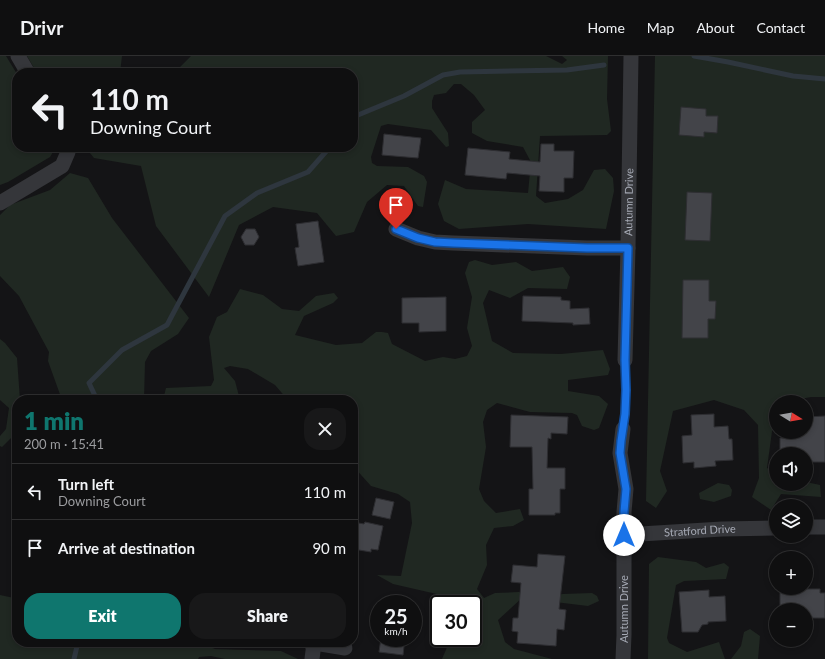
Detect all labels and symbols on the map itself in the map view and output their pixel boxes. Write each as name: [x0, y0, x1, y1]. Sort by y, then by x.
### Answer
street label: Autumn Drive: [621, 168, 635, 236]
pin: [379, 188, 413, 229]
north arrow: [769, 395, 813, 439]
position arrow: [603, 514, 645, 556]
street label: Stratford Drive: [664, 522, 736, 539]
street label: Autumn Drive: [617, 575, 630, 643]
speed limit sign: 30: [430, 595, 482, 647]

